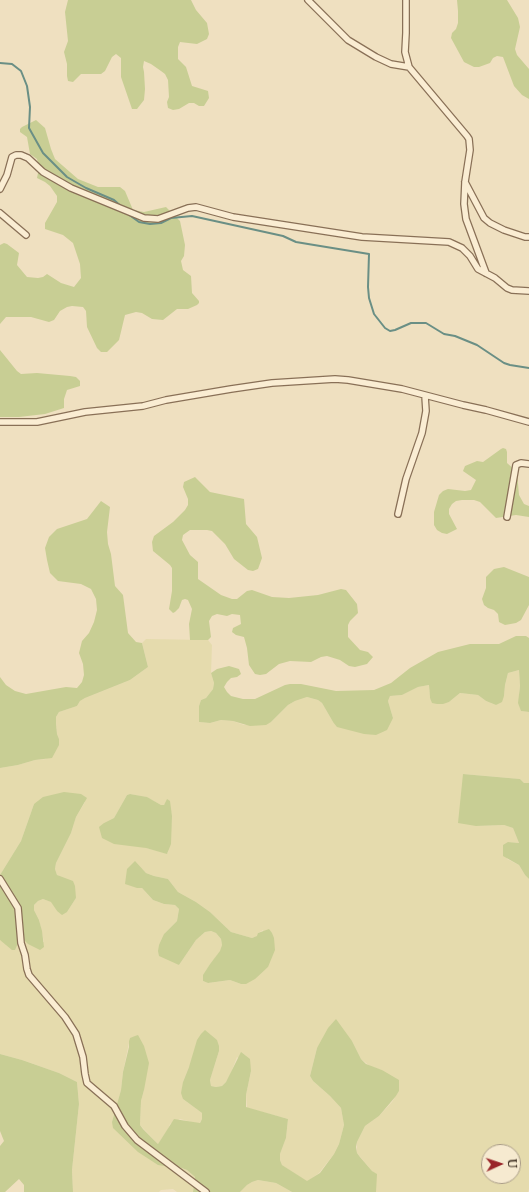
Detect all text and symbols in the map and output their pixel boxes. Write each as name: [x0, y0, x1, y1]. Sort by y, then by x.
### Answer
north arrow: [481, 1144, 521, 1184]
text: U: [505, 1158, 519, 1169]

